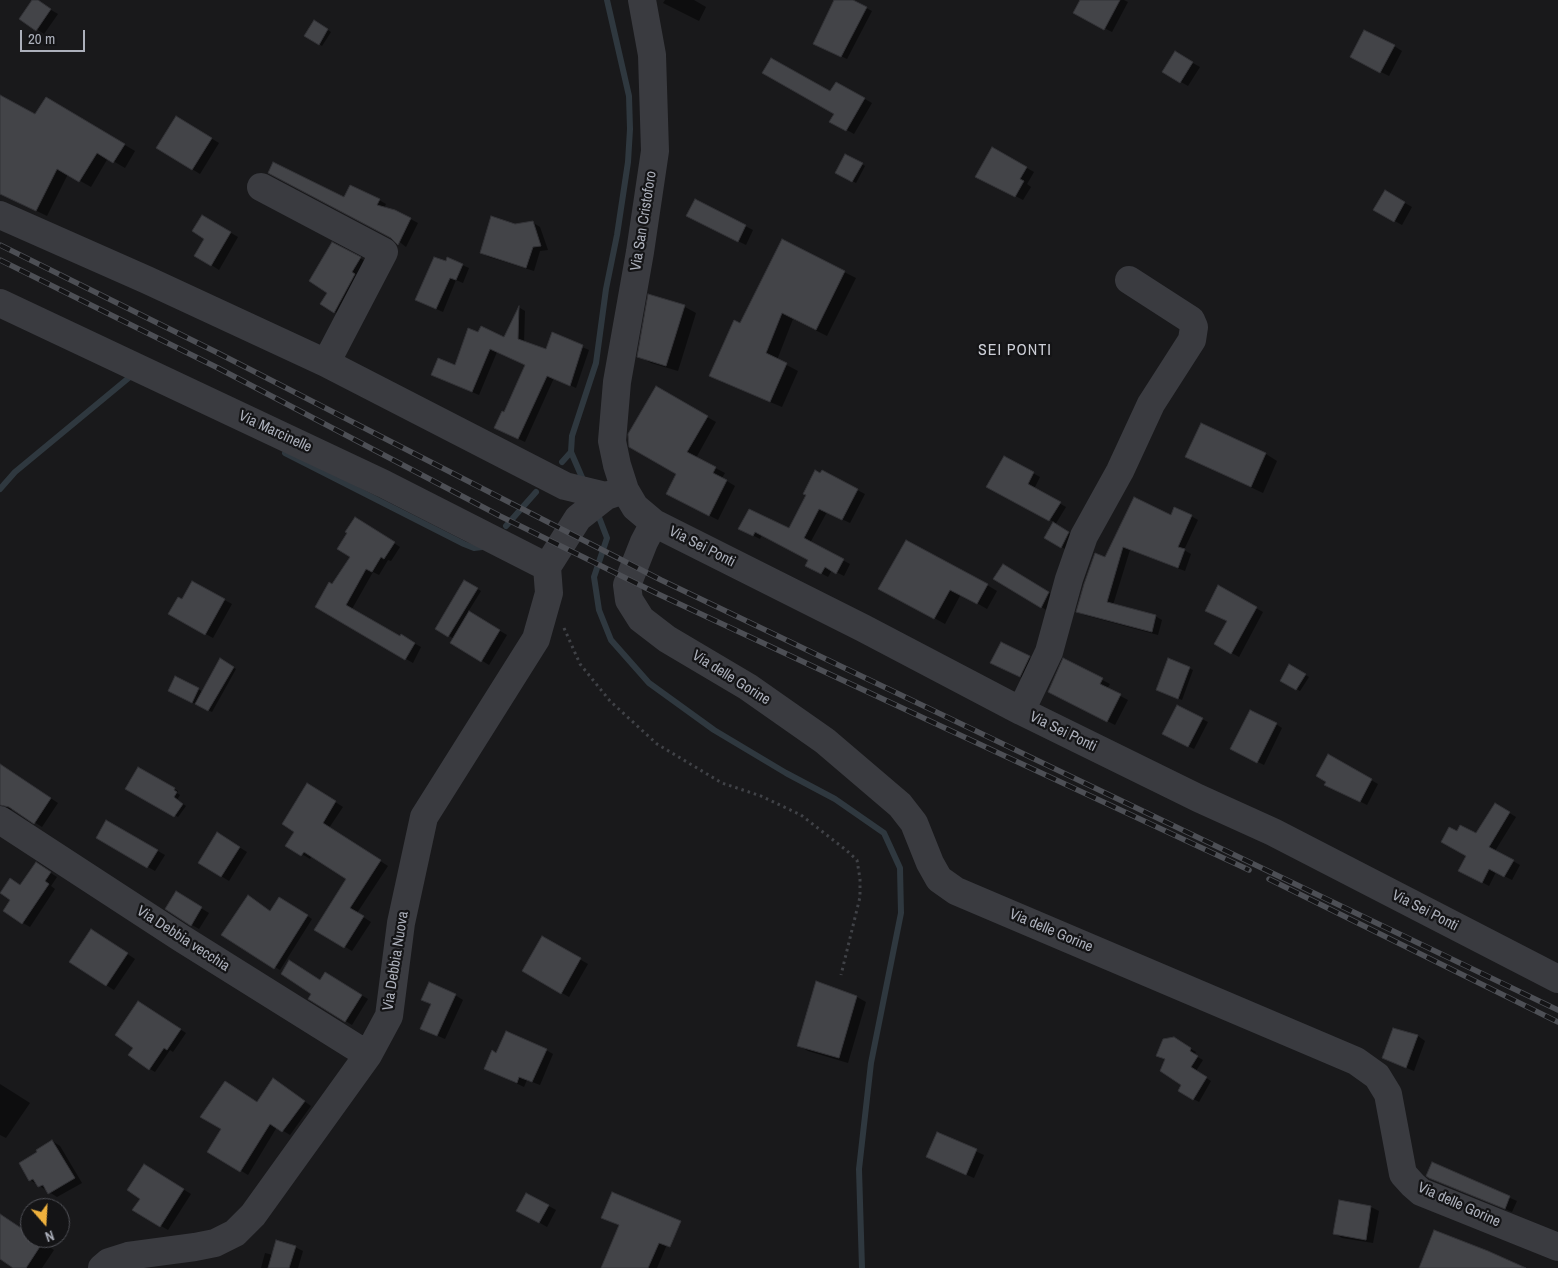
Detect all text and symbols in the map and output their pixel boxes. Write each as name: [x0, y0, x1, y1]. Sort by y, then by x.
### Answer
scale bar: [22, 20, 88, 52]
text: 20 m: [28, 28, 55, 49]
street label: Via San Cristoforo: [627, 170, 661, 272]
district label: SEI PONTI: [977, 341, 1053, 361]
street label: Via Marcinelle: [236, 407, 314, 457]
street label: Via Sei Ponti: [666, 523, 738, 571]
street label: Via delle Gorine: [689, 647, 773, 709]
street label: Via Sei Ponti: [1027, 708, 1099, 756]
street label: Via Sei Ponti: [1389, 887, 1461, 935]
street label: Via Debbia vecchia: [133, 902, 233, 976]
street label: Via delle Gorine: [1007, 905, 1095, 957]
street label: Via Debbia Nuova: [379, 910, 413, 1012]
street label: Via delle Gorine: [1415, 1179, 1503, 1231]
north arrow: [20, 1198, 70, 1248]
text: N: [43, 1226, 56, 1246]

